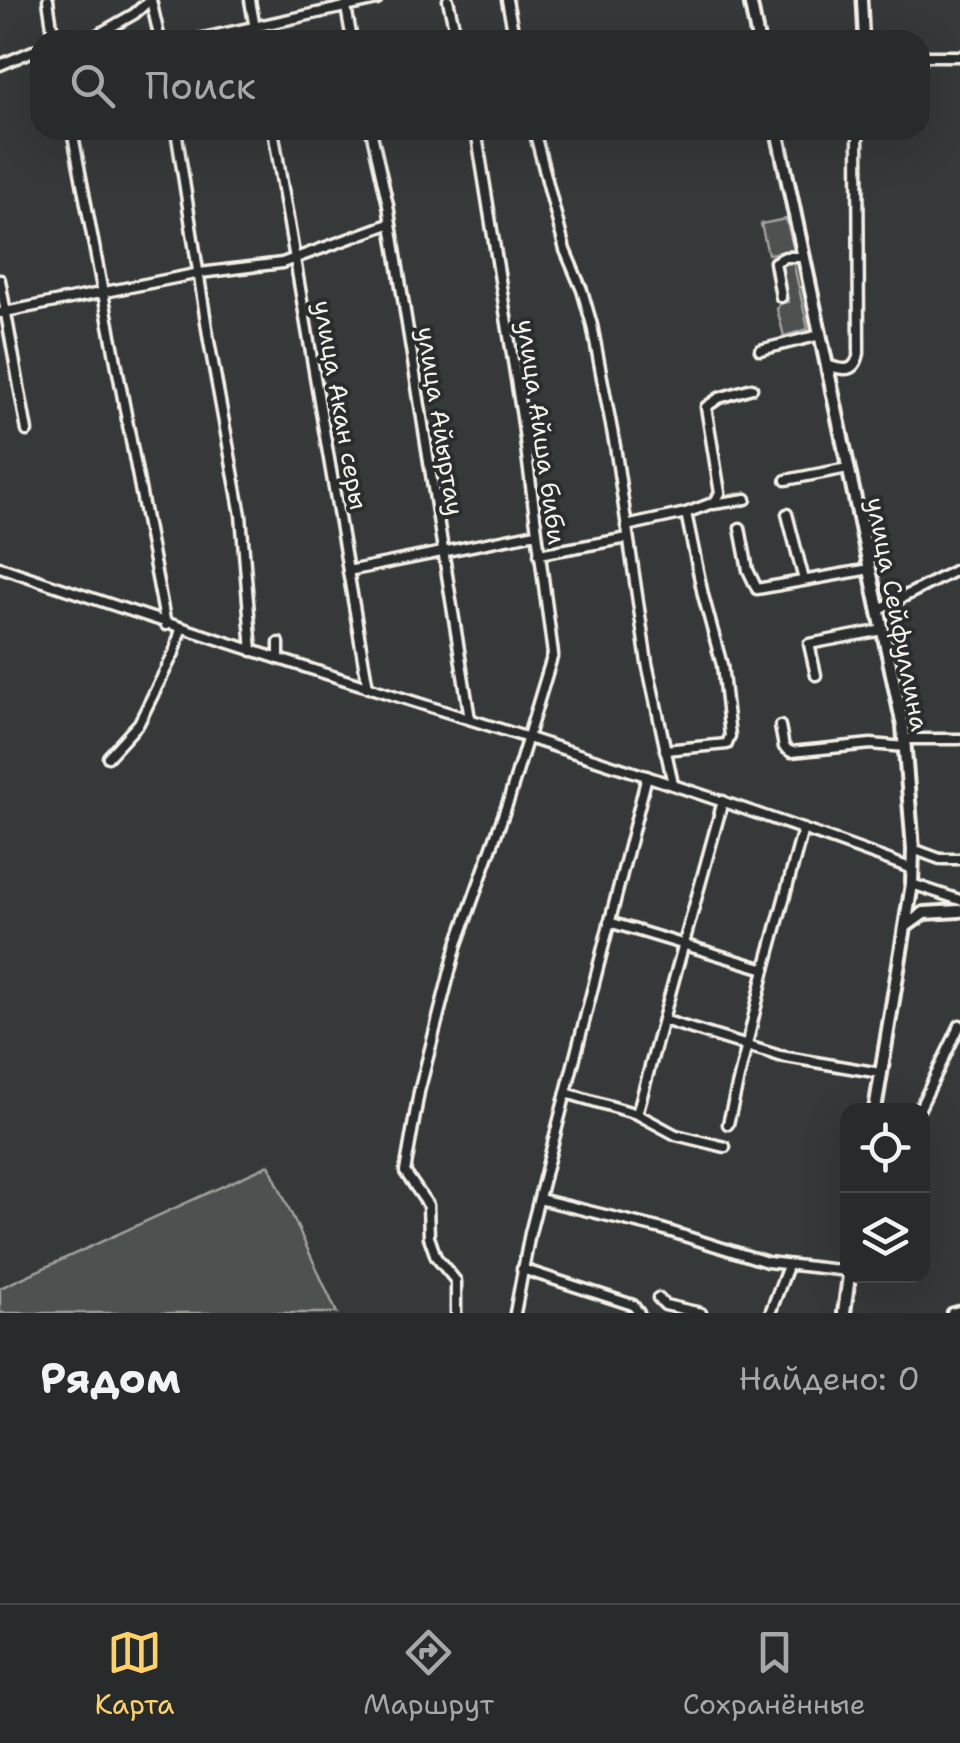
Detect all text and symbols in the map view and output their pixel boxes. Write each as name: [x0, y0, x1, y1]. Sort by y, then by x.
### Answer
search box: [30, 30, 930, 140]
icon: search: [65, 58, 120, 113]
text: Поиск: [145, 60, 256, 111]
street label: улица Акан серы: [306, 298, 376, 512]
street label: улица Айша биби: [509, 317, 575, 547]
street label: улица Айыртау: [409, 324, 473, 518]
street label: улица Сейфуллина: [859, 494, 937, 734]
map controls: [840, 1103, 930, 1283]
button: locate: [840, 1103, 930, 1193]
button: layers: [840, 1193, 930, 1283]
text: Рядом: [40, 1350, 181, 1406]
text: Найдено: 0: [739, 1357, 920, 1400]
tab: Карта: [94, 1625, 175, 1723]
tab: Маршрут: [363, 1625, 494, 1723]
tab: Сохранённые: [683, 1625, 866, 1723]

